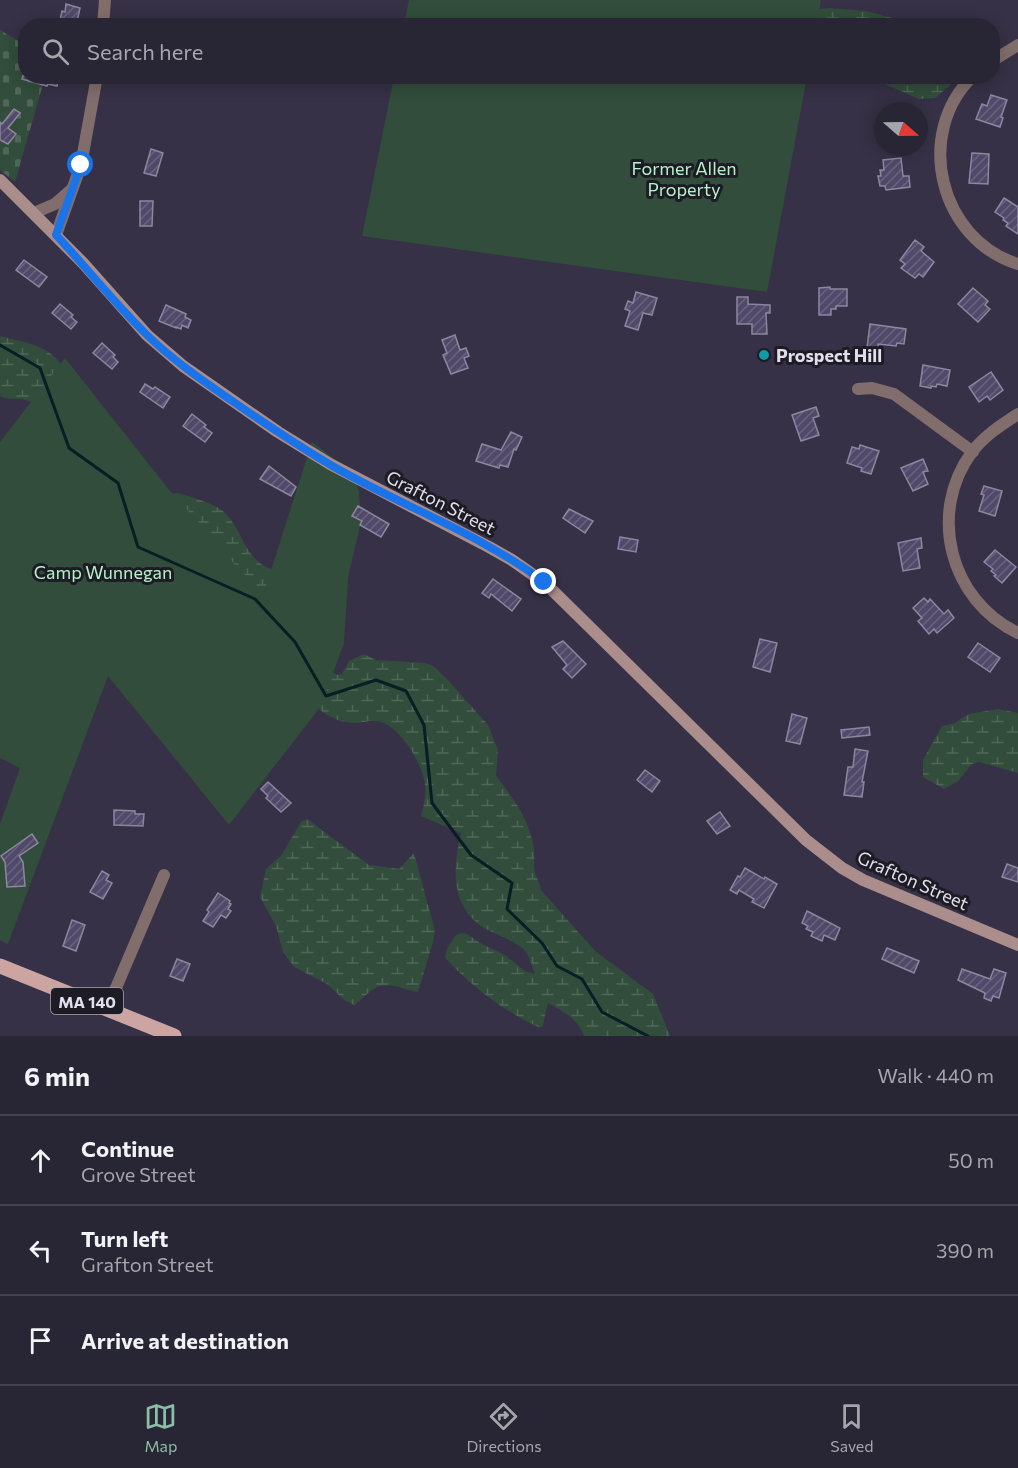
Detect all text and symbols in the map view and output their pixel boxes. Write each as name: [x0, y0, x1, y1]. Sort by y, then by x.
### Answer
search box: [18, 18, 1000, 84]
icon: search: [39, 35, 72, 68]
text: Search here: [87, 38, 203, 65]
north arrow: [874, 102, 928, 156]
route start: [67, 151, 93, 177]
park label: Former Allen Property: [631, 157, 737, 200]
place label: Prospect Hill: [776, 344, 882, 366]
marker: Prospect Hill: [757, 348, 771, 362]
street label: Grafton Street: [383, 465, 499, 539]
park label: Camp Wunnegan: [34, 561, 172, 583]
route end: [530, 568, 556, 594]
street label: Grafton Street: [854, 846, 972, 914]
road number: MA 140: [51, 988, 123, 1014]
text: 6 min: [24, 1060, 90, 1091]
text: Walk · 440 m: [878, 1063, 994, 1087]
text: Continue: [81, 1135, 174, 1162]
icon: ahead: [24, 1144, 57, 1177]
text: 50 m: [948, 1148, 994, 1172]
text: Grove Street: [81, 1162, 196, 1186]
text: Turn left: [81, 1225, 168, 1252]
icon: left: [24, 1234, 57, 1267]
text: 390 m: [936, 1238, 994, 1262]
text: Grafton Street: [81, 1252, 214, 1276]
icon: arrive: [24, 1324, 57, 1357]
text: Arrive at destination: [81, 1327, 289, 1354]
tab: Map: [144, 1400, 177, 1455]
tab: Directions: [466, 1400, 541, 1455]
tab: Saved: [830, 1400, 874, 1455]

